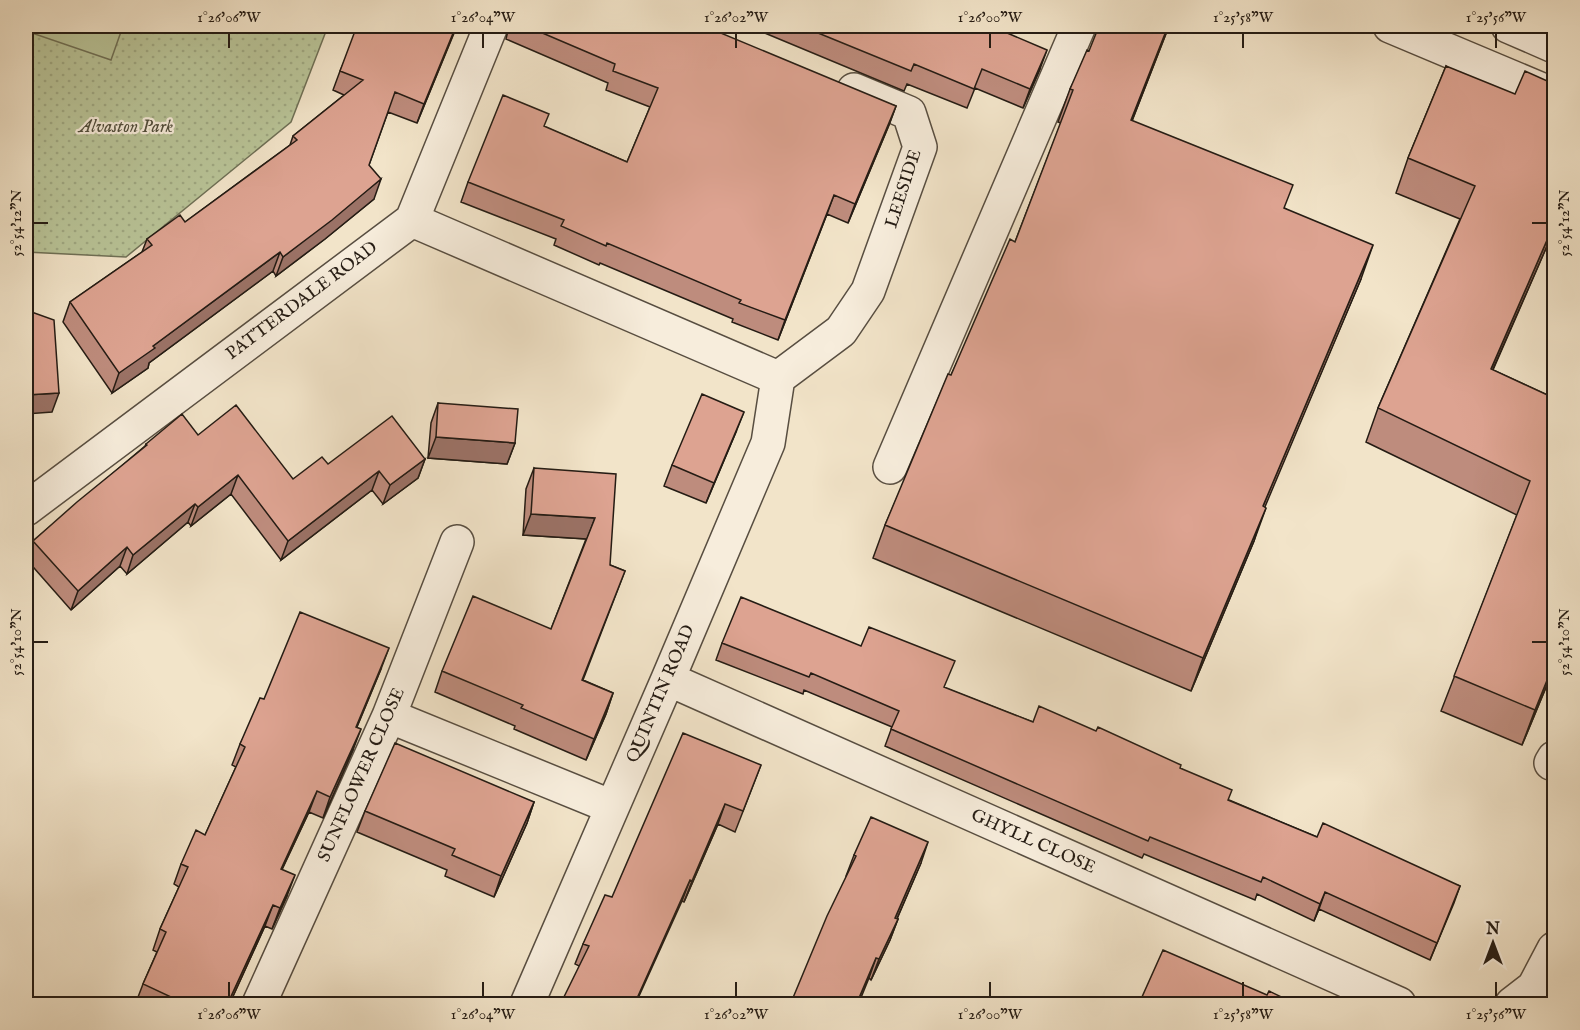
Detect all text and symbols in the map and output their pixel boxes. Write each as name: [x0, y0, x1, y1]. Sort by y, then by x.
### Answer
text: 1°26'06"W: [197, 8, 261, 27]
text: 1°26'04"W: [451, 8, 516, 27]
text: 1°26'02"W: [704, 8, 769, 27]
text: 1°26'00"W: [958, 8, 1023, 27]
text: 1°25'58"W: [1213, 8, 1274, 27]
text: 1°25'56"W: [1466, 8, 1527, 27]
park label: Alvaston Park: [77, 116, 173, 139]
street label: LEESIDE: [880, 147, 928, 231]
text: 52°54'12"N: [7, 189, 26, 257]
text: 52°54'12"N: [1555, 189, 1574, 257]
street label: PATTERDALE ROAD: [222, 236, 382, 366]
text: 52°54'10"N: [7, 608, 26, 676]
text: 52°54'10"N: [1555, 608, 1574, 676]
street label: QUINTIN ROAD: [622, 621, 700, 767]
street label: SUNFLOWER CLOSE: [313, 684, 411, 866]
street label: GHYLL CLOSE: [967, 804, 1099, 880]
north arrow: [1463, 913, 1523, 973]
text: N: [1485, 920, 1500, 940]
text: 1°26'06"W: [197, 1005, 261, 1024]
text: 1°26'04"W: [451, 1005, 516, 1024]
text: 1°26'02"W: [704, 1005, 769, 1024]
text: 1°26'00"W: [958, 1005, 1023, 1024]
text: 1°25'58"W: [1213, 1005, 1274, 1024]
text: 1°25'56"W: [1466, 1005, 1527, 1024]

